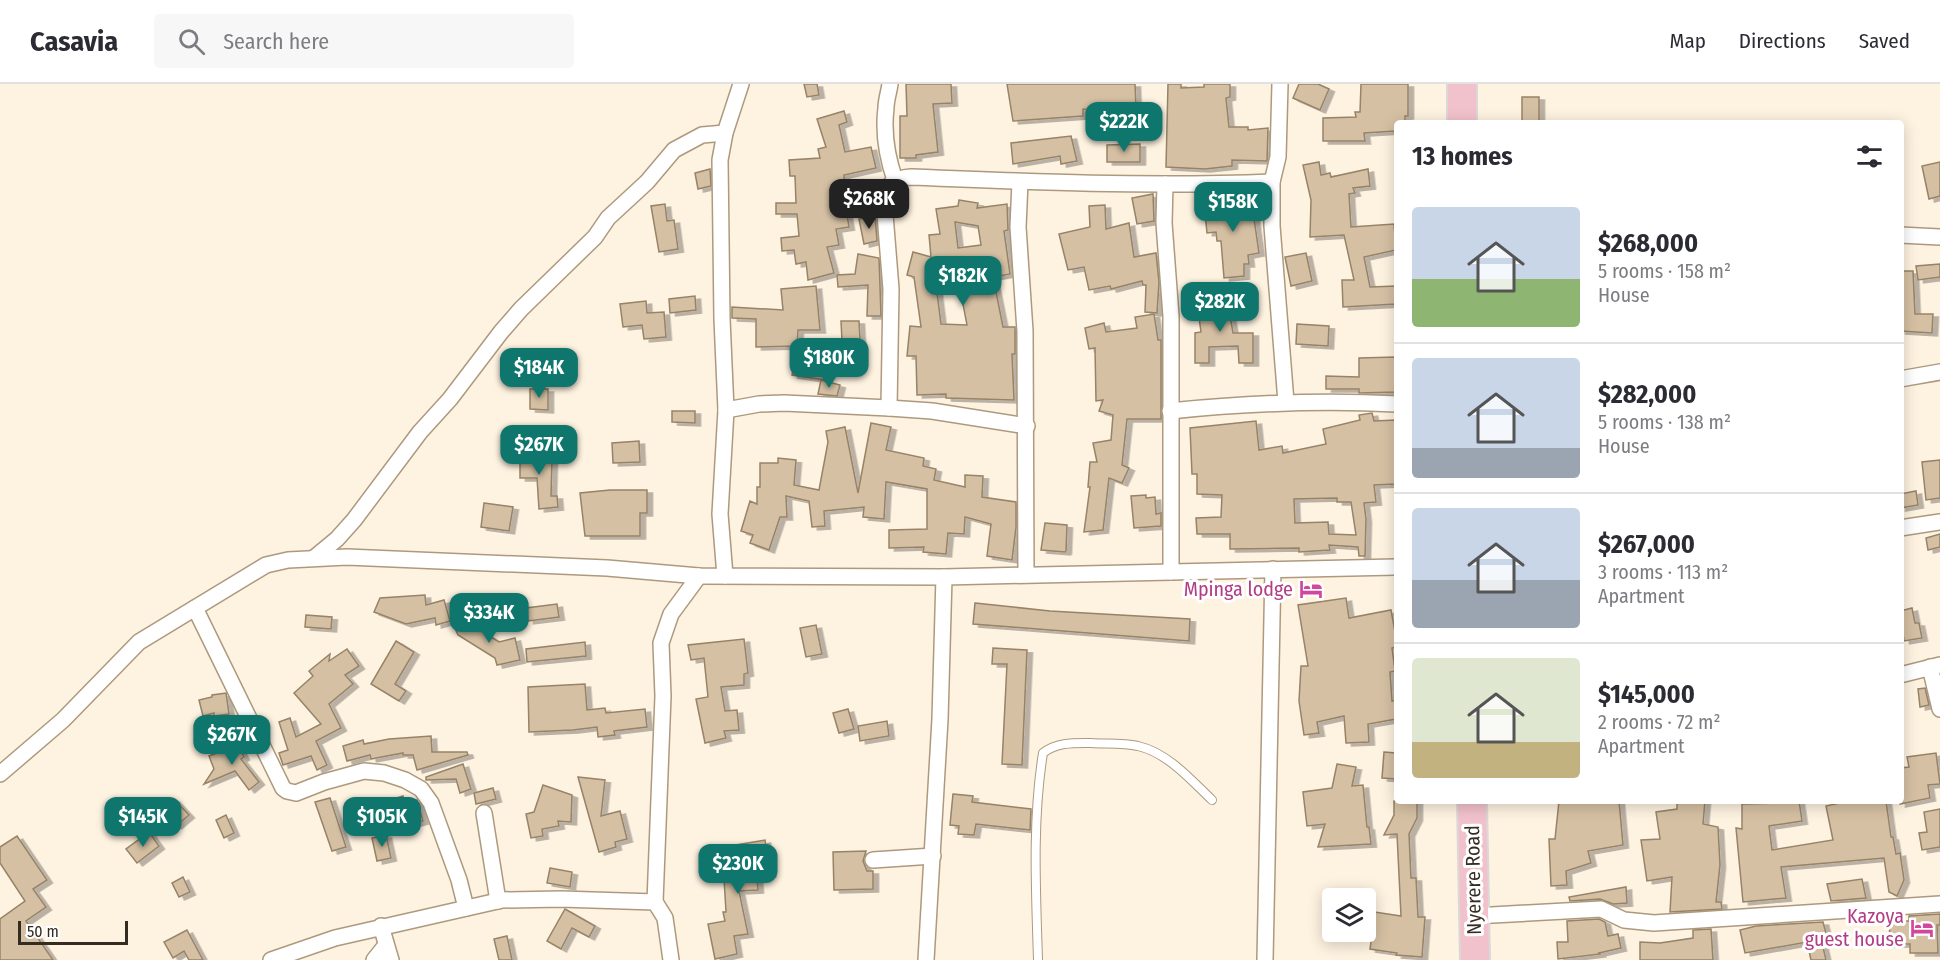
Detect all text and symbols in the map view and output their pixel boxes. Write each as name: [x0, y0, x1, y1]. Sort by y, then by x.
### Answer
search box: [154, 14, 574, 68]
text: Casavia: [30, 25, 118, 58]
icon: search: [175, 25, 208, 58]
text: Search here: [223, 28, 329, 55]
text: Map: [1669, 28, 1706, 54]
text: Directions: [1739, 28, 1826, 54]
text: Saved: [1859, 28, 1910, 54]
pin: $222K: [1082, 102, 1166, 153]
text: $222K: [1099, 109, 1149, 133]
icon: filters: [1853, 140, 1886, 173]
text: 13 homes: [1412, 141, 1513, 172]
pin: $268K: [827, 179, 911, 230]
pin: $158K: [1191, 182, 1275, 233]
text: $268K: [843, 186, 895, 210]
text: $158K: [1208, 189, 1258, 213]
text: $268,000: [1598, 228, 1698, 259]
icon: home: [1460, 231, 1532, 303]
pin: $182K: [921, 256, 1005, 307]
text: 5 rooms · 158 m²: [1598, 259, 1731, 283]
text: $182K: [938, 263, 988, 287]
pin: $282K: [1178, 282, 1262, 333]
text: House: [1598, 283, 1650, 307]
text: $282K: [1195, 289, 1245, 313]
pin: $180K: [787, 338, 871, 389]
text: $180K: [804, 345, 854, 369]
pin: $184K: [497, 348, 581, 399]
text: $184K: [514, 355, 564, 379]
text: $282,000: [1598, 379, 1696, 410]
icon: home: [1460, 382, 1532, 454]
text: 5 rooms · 138 m²: [1598, 410, 1731, 434]
pin: $267K: [497, 425, 581, 476]
text: $267K: [514, 432, 564, 456]
text: House: [1598, 434, 1650, 458]
text: $267,000: [1598, 529, 1695, 560]
icon: home: [1460, 532, 1532, 604]
text: 3 rooms · 113 m²: [1598, 560, 1728, 584]
hotel icon: Mpinga lodge: [1298, 576, 1324, 602]
place label: Mpinga lodge: [1184, 577, 1293, 601]
text: Apartment: [1598, 584, 1685, 608]
pin: $334K: [447, 593, 531, 644]
text: $334K: [464, 600, 514, 624]
text: $145,000: [1598, 679, 1695, 710]
icon: home: [1460, 682, 1532, 754]
text: 2 rooms · 72 m²: [1598, 710, 1720, 734]
pin: $267K: [190, 715, 274, 766]
text: $267K: [207, 722, 257, 746]
text: Apartment: [1598, 734, 1685, 758]
pin: $145K: [101, 797, 185, 848]
pin: $105K: [340, 797, 424, 848]
text: $145K: [118, 804, 168, 828]
text: $105K: [357, 804, 407, 828]
street label: Nyerere Road: [1460, 825, 1486, 935]
pin: $230K: [696, 844, 780, 895]
text: $230K: [712, 851, 764, 875]
map controls: [1322, 888, 1376, 942]
button: layers: [1322, 888, 1376, 942]
place label: Kazoya guest house: [1805, 904, 1904, 951]
hotel icon: Kazoya guest house: [1909, 915, 1935, 941]
scale bar: [18, 918, 128, 946]
text: 50 m: [27, 922, 59, 941]

